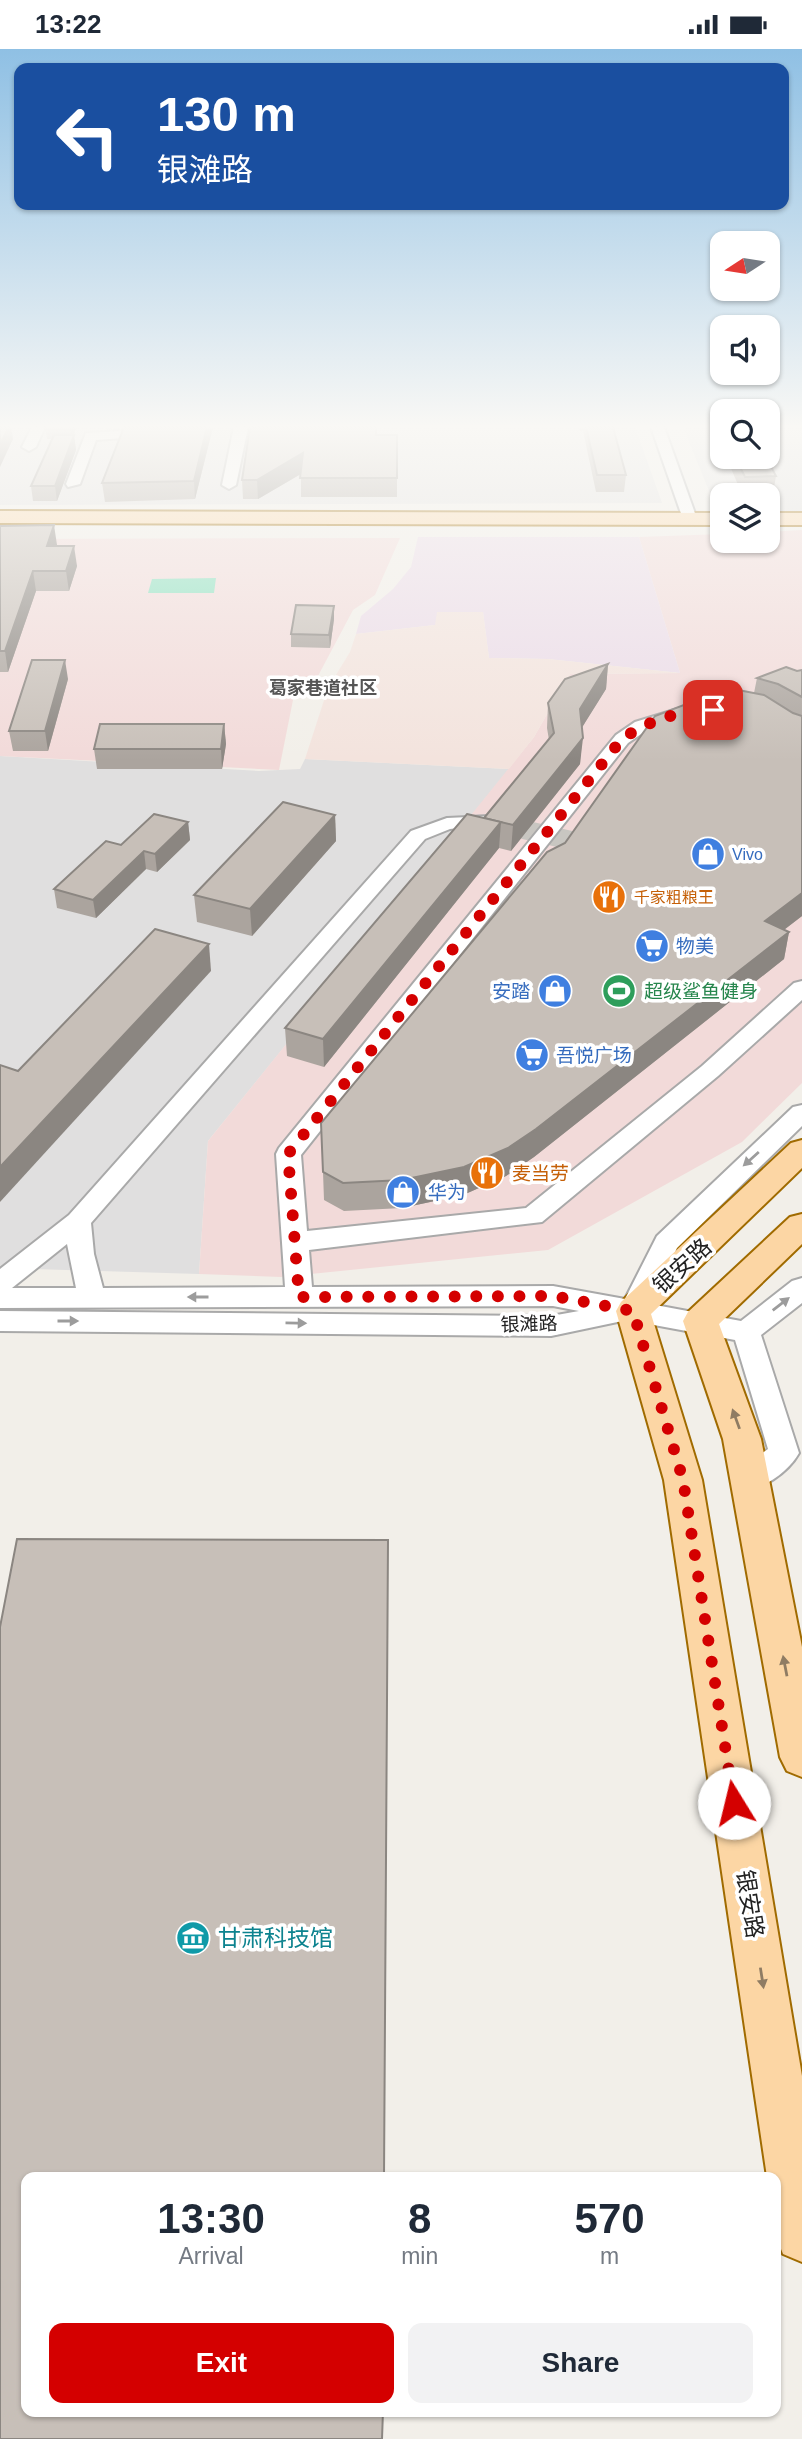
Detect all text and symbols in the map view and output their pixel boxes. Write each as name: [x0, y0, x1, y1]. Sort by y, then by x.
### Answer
text: 13:22: [35, 9, 102, 39]
text: 130 m: [157, 87, 296, 141]
icon: left: [42, 91, 133, 182]
text: 银滩路: [157, 152, 253, 188]
north arrow: [710, 231, 780, 301]
map controls: [710, 231, 780, 553]
button: sound: [710, 315, 780, 385]
button: search: [710, 399, 780, 469]
button: layers: [710, 483, 780, 553]
district label: 葛家巷道社区: [269, 678, 377, 698]
pin: [683, 680, 743, 740]
icon: arrive: [694, 691, 732, 729]
shop icon: Vivo: [689, 835, 727, 873]
place label: Vivo: [732, 846, 763, 863]
restaurant icon: 千家粗粮王: [590, 878, 628, 916]
place label: 千家粗粮王: [634, 889, 714, 906]
supermarket icon: 物美: [633, 927, 671, 965]
place label: 物美: [676, 936, 714, 957]
shop icon: 安踏: [536, 972, 574, 1010]
sports icon: 超级鲨鱼健身: [600, 972, 638, 1010]
place label: 安踏: [492, 981, 530, 1002]
place label: 超级鲨鱼健身: [644, 981, 758, 1002]
supermarket icon: 吾悦广场: [513, 1036, 551, 1074]
place label: 吾悦广场: [556, 1045, 632, 1066]
one-way arrow: [742, 1151, 760, 1167]
restaurant icon: 麦当劳: [468, 1154, 506, 1192]
place label: 麦当劳: [512, 1163, 569, 1184]
shop icon: 华为: [384, 1173, 422, 1211]
place label: 华为: [428, 1182, 466, 1203]
street label: 银安路: [648, 1233, 716, 1299]
one-way arrow: [187, 1291, 209, 1303]
one-way arrow: [772, 1297, 790, 1312]
street label: 银滩路: [500, 1313, 558, 1335]
one-way arrow: [57, 1315, 79, 1327]
one-way arrow: [285, 1317, 307, 1329]
one-way arrow: [730, 1409, 741, 1430]
one-way arrow: [779, 1655, 790, 1677]
position arrow: [697, 1766, 771, 1840]
street label: 银安路: [732, 1868, 768, 1940]
museum icon: 甘肃科技馆: [174, 1919, 212, 1957]
place label: 甘肃科技馆: [218, 1925, 333, 1951]
one-way arrow: [757, 1967, 768, 1989]
text: 13:30: [157, 2195, 265, 2242]
text: 8: [408, 2195, 431, 2242]
text: 570: [575, 2195, 645, 2242]
text: Arrival: [178, 2243, 244, 2269]
text: min: [401, 2243, 438, 2269]
text: m: [600, 2243, 619, 2269]
button: Exit: [49, 2323, 394, 2403]
button: Share: [408, 2323, 753, 2403]

